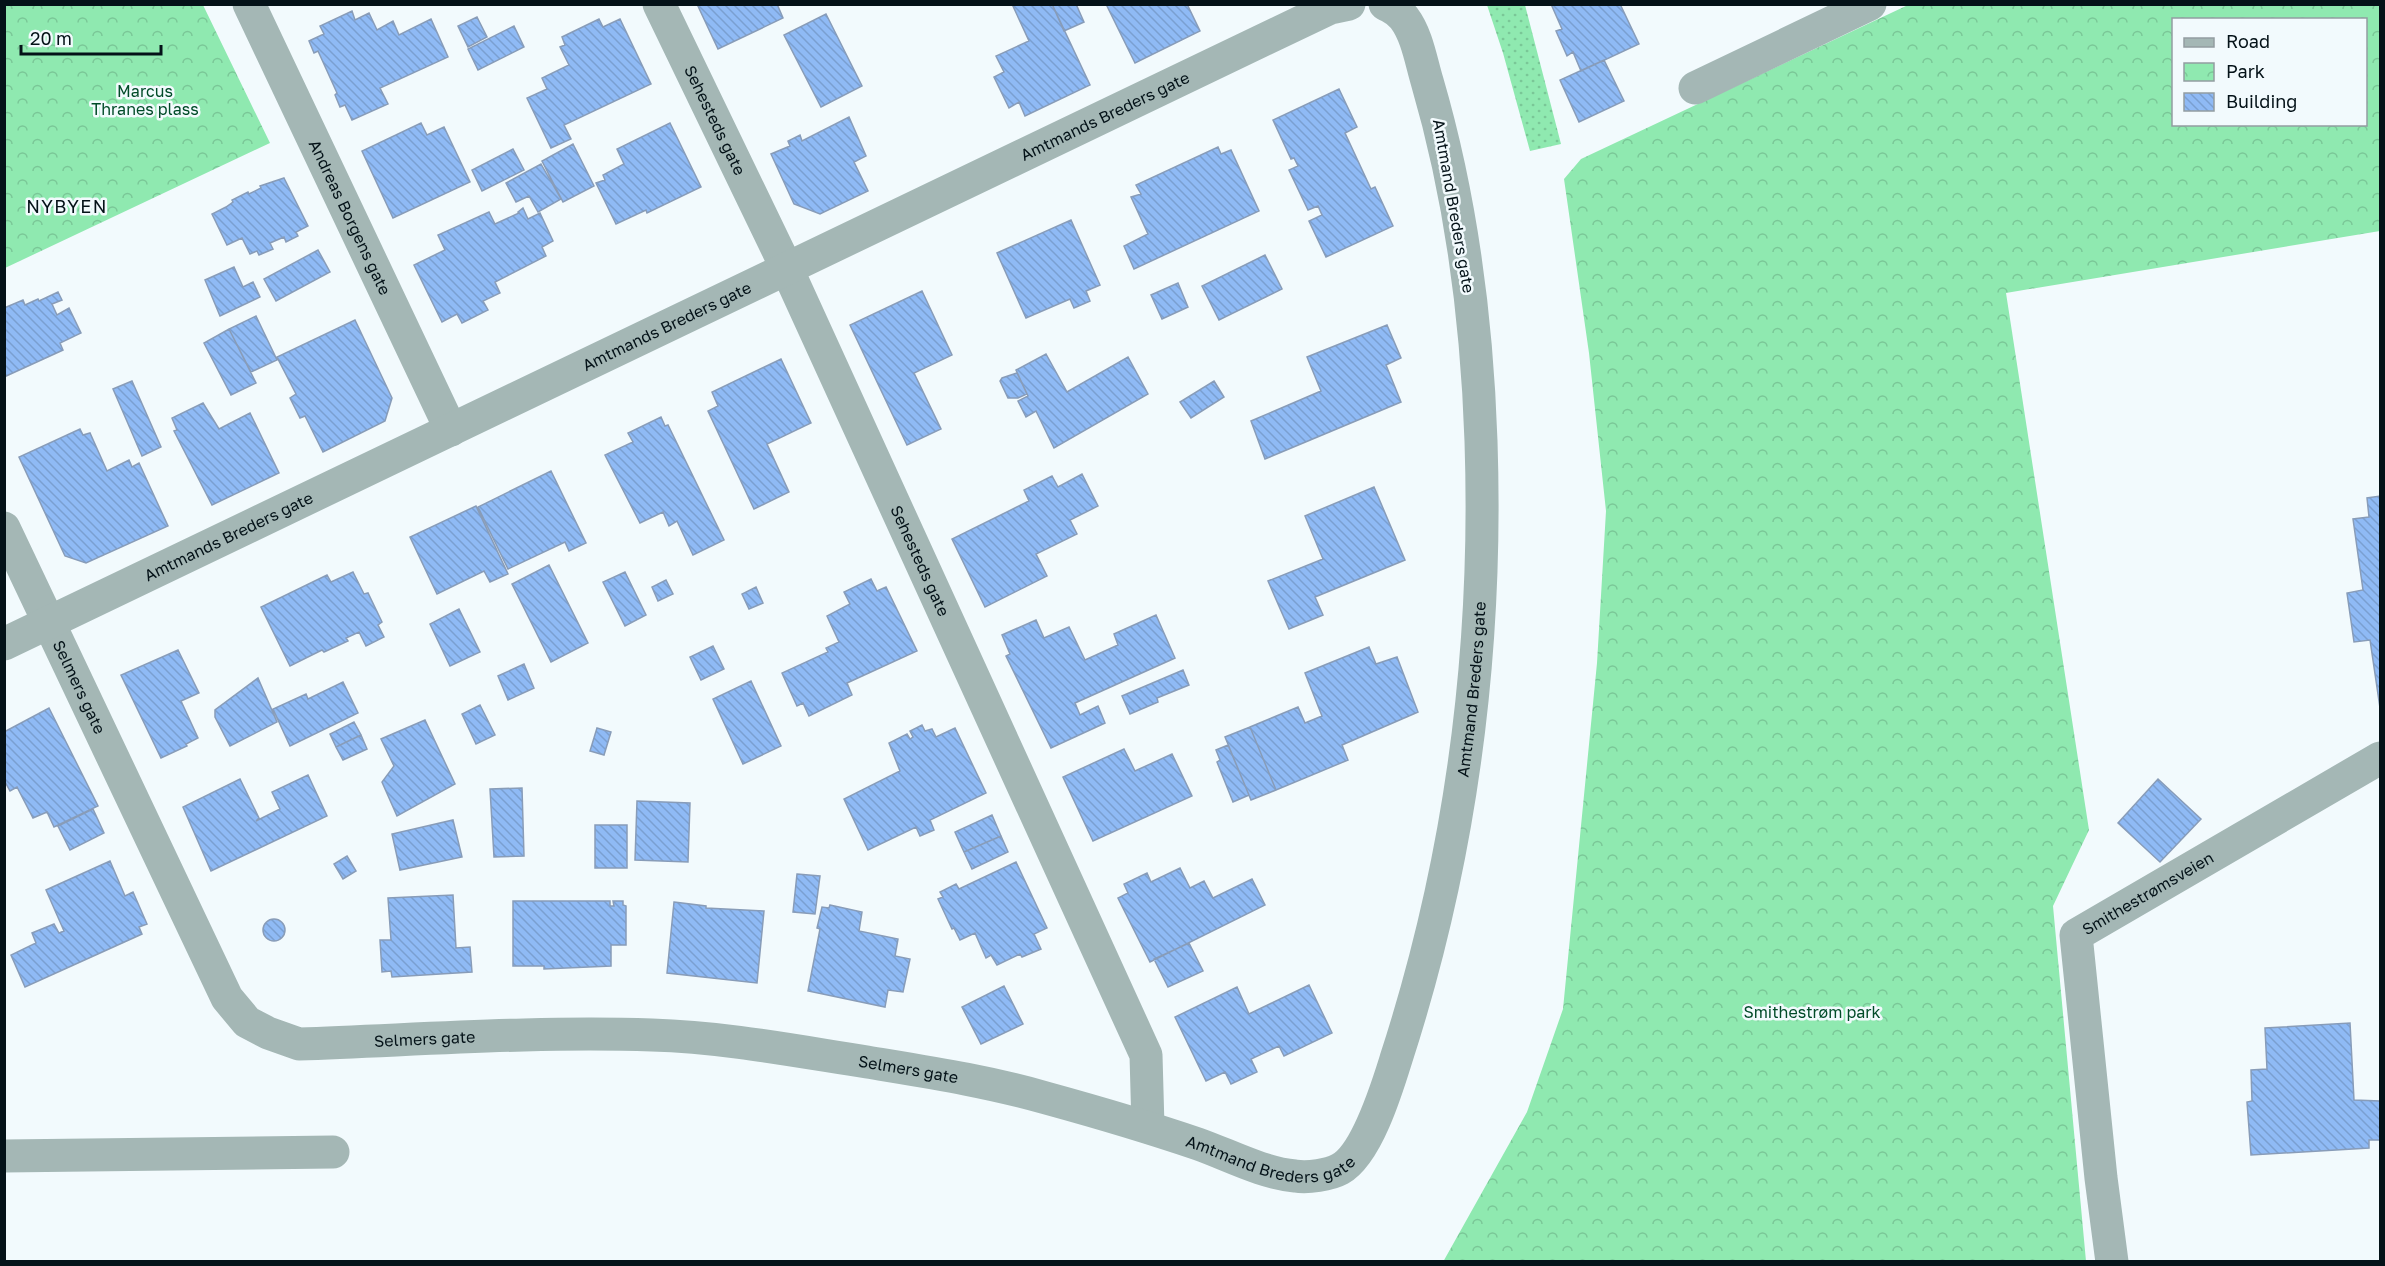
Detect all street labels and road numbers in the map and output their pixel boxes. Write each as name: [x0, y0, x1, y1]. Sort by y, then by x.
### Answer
street label: Sehesteds gate: [680, 62, 750, 178]
street label: Amtmands Breders gate: [1017, 67, 1193, 165]
street label: Amtmand Breders gate: [1429, 117, 1479, 295]
street label: Andreas Borgens gate: [305, 136, 395, 298]
street label: Amtmands Breders gate: [579, 277, 754, 375]
street label: Amtmands Breders gate: [141, 487, 316, 585]
street label: Sehesteds gate: [886, 502, 954, 619]
street label: Amtmand Breders gate: [1452, 601, 1490, 778]
street label: Selmers gate: [49, 637, 110, 737]
street label: Smithestrømsveien: [2078, 847, 2217, 939]
street label: Selmers gate: [374, 1026, 476, 1051]
street label: Selmers gate: [857, 1051, 960, 1087]
street label: Amtmand Breders gate: [1184, 1131, 1359, 1187]

